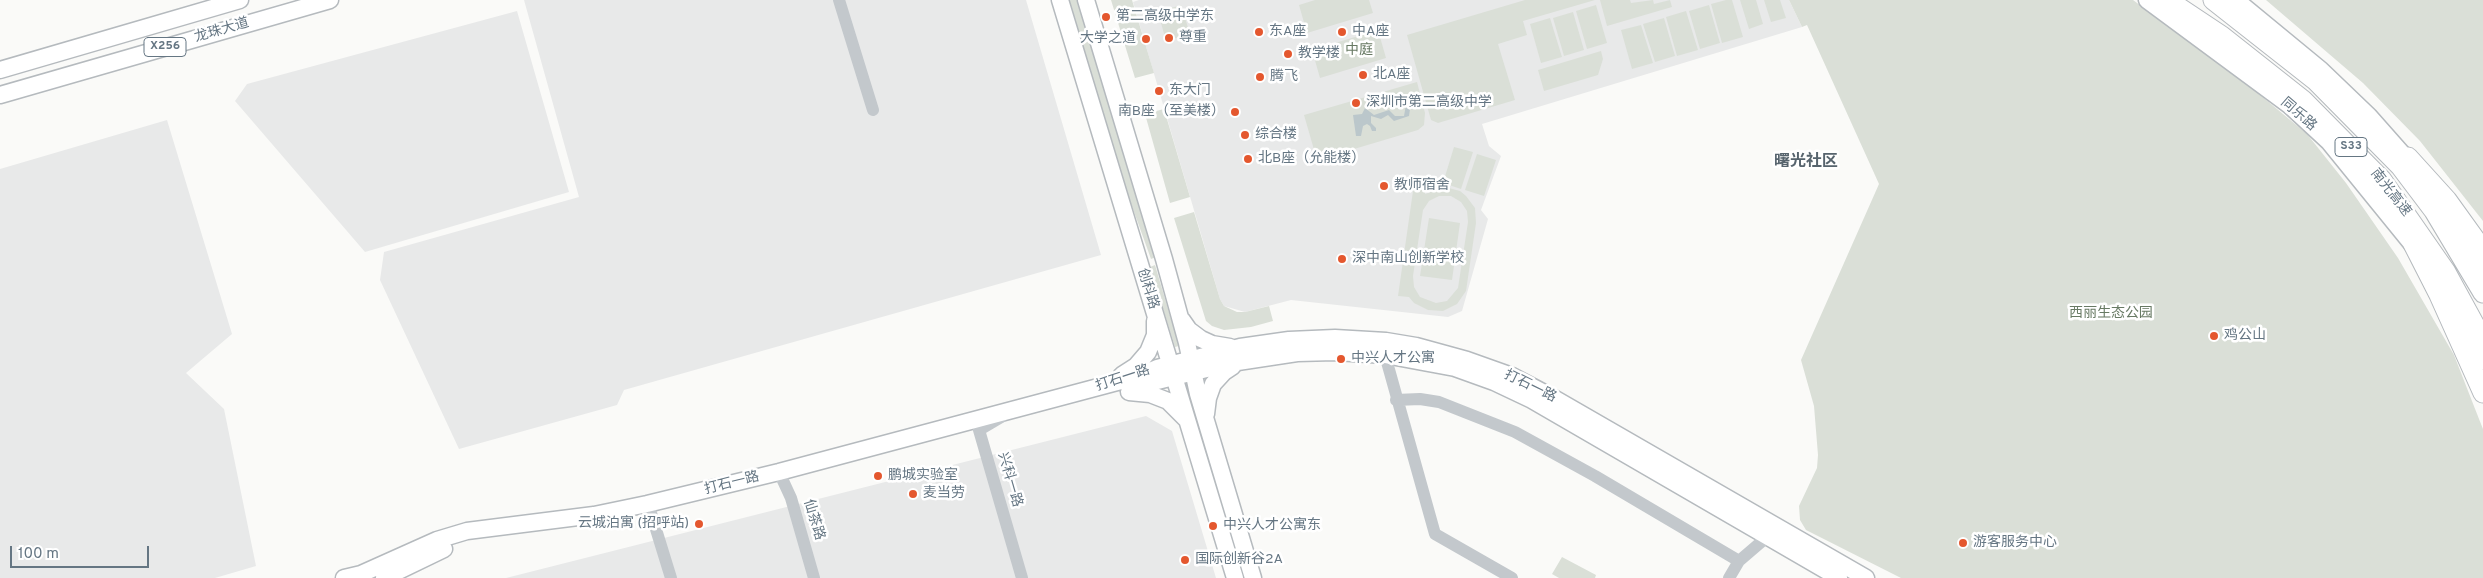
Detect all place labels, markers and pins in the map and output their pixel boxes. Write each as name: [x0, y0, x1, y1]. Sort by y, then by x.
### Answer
place label: 第二高级中学东: [1116, 9, 1214, 25]
marker: 第二高级中学东: [1100, 11, 1112, 23]
place label: 东A座: [1269, 24, 1307, 40]
place label: 中A座: [1352, 24, 1390, 40]
marker: 东A座: [1253, 26, 1265, 38]
marker: 中A座: [1336, 26, 1348, 38]
place label: 尊重: [1179, 30, 1207, 46]
place label: 大学之道: [1080, 31, 1136, 47]
marker: 尊重: [1163, 32, 1175, 44]
marker: 大学之道: [1140, 33, 1152, 45]
place label: 教学楼: [1298, 46, 1340, 62]
marker: 教学楼: [1282, 48, 1294, 60]
place label: 北A座: [1373, 67, 1411, 83]
place label: 腾飞: [1270, 69, 1298, 85]
marker: 北A座: [1357, 69, 1369, 81]
marker: 腾飞: [1254, 71, 1266, 83]
place label: 东大门: [1169, 83, 1211, 99]
marker: 东大门: [1153, 85, 1165, 97]
place label: 深圳市第二高级中学: [1366, 95, 1492, 111]
marker: 深圳市第二高级中学: [1350, 97, 1362, 109]
place label: 南B座（至美楼）: [1118, 104, 1225, 120]
marker: 南B座（至美楼）: [1229, 106, 1241, 118]
place label: 综合楼: [1255, 127, 1297, 143]
marker: 综合楼: [1239, 129, 1251, 141]
place label: 北B座（允能楼）: [1258, 151, 1365, 167]
marker: 北B座（允能楼）: [1242, 153, 1254, 165]
place label: 教师宿舍: [1394, 178, 1450, 194]
marker: 教师宿舍: [1378, 180, 1390, 192]
place label: 深中南山创新学校: [1352, 251, 1464, 267]
marker: 深中南山创新学校: [1336, 253, 1348, 265]
place label: 鸡公山: [2224, 328, 2266, 344]
marker: 鸡公山: [2208, 330, 2220, 342]
place label: 中兴人才公寓: [1351, 351, 1435, 367]
marker: 中兴人才公寓: [1335, 353, 1347, 365]
place label: 鹏城实验室: [888, 468, 958, 484]
marker: 鹏城实验室: [872, 470, 884, 482]
place label: 麦当劳: [923, 486, 965, 502]
marker: 麦当劳: [907, 488, 919, 500]
place label: 云城泊寓 (招呼站): [578, 516, 689, 532]
marker: 云城泊寓 (招呼站): [693, 518, 705, 530]
place label: 中兴人才公寓东: [1223, 518, 1321, 534]
marker: 中兴人才公寓东: [1207, 520, 1219, 532]
place label: 游客服务中心: [1973, 535, 2057, 551]
marker: 游客服务中心: [1957, 537, 1969, 549]
place label: 国际创新谷2A: [1195, 552, 1283, 568]
marker: 国际创新谷2A: [1179, 554, 1191, 566]

